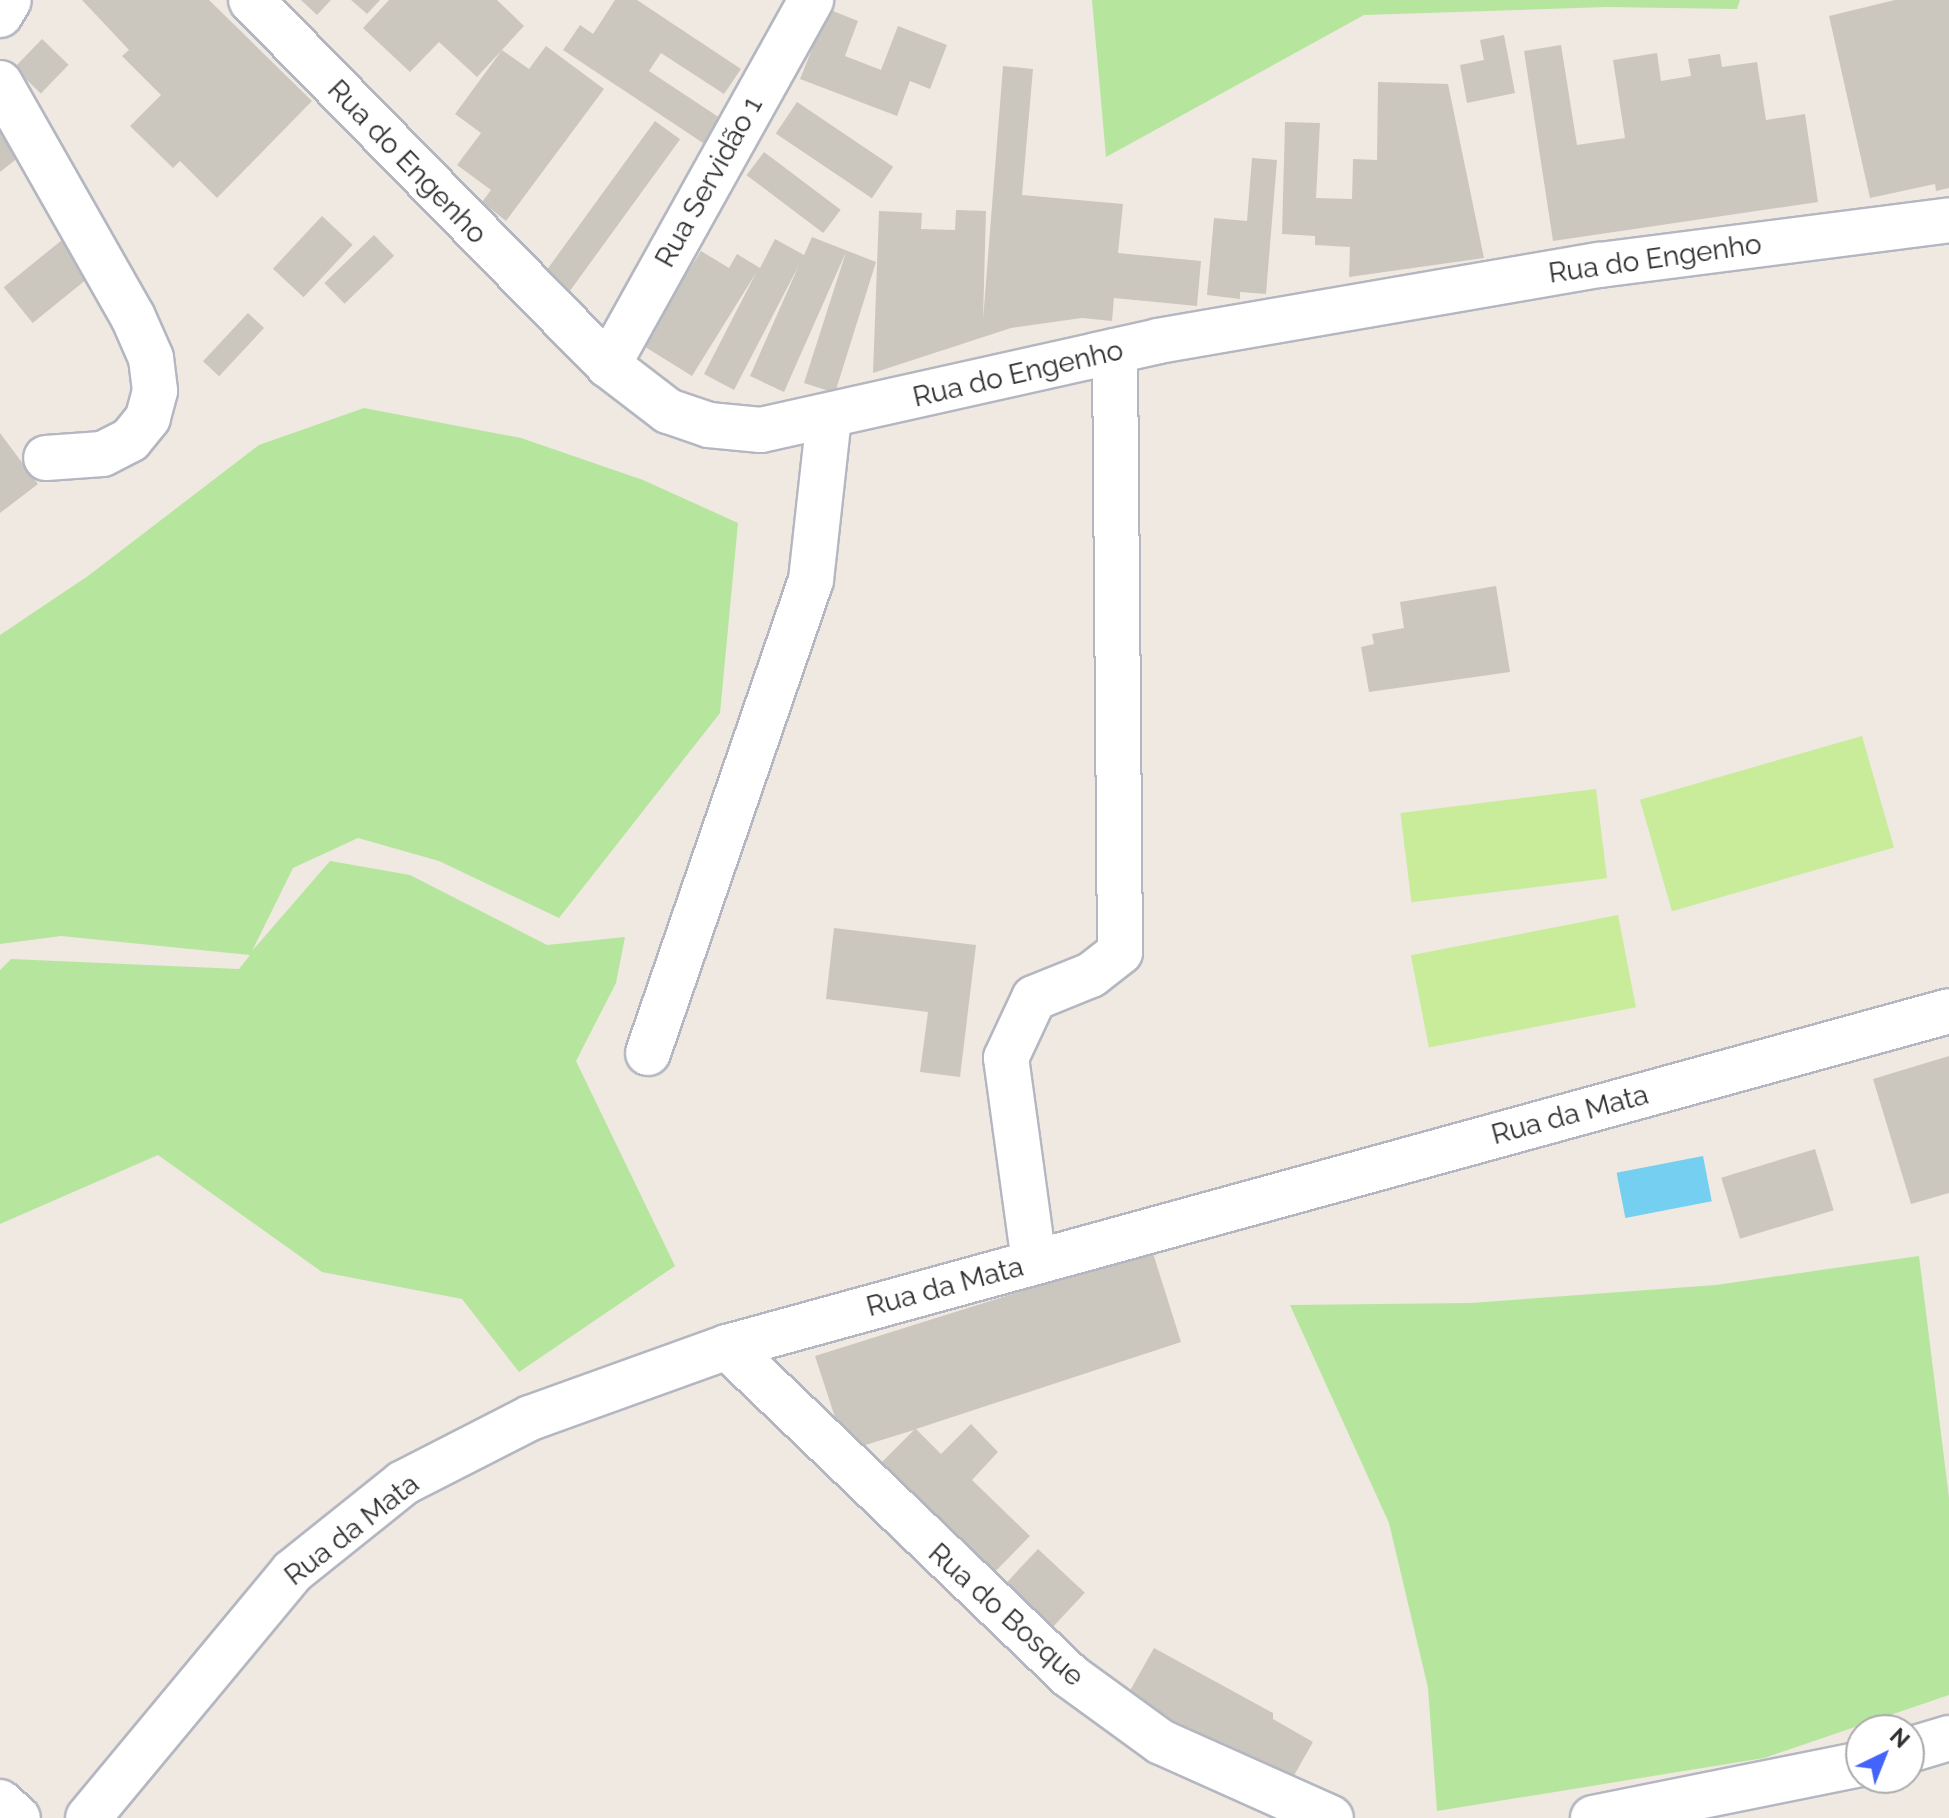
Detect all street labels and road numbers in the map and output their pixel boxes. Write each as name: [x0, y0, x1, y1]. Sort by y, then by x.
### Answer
street label: Rua do Engenho: [320, 73, 494, 251]
street label: Rua Servidão 1: [648, 91, 770, 273]
street label: Rua do Engenho: [1546, 227, 1764, 291]
street label: Rua do Engenho: [910, 333, 1126, 415]
street label: Rua da Mata: [1488, 1078, 1652, 1152]
street label: Rua da Mata: [863, 1250, 1027, 1324]
street label: Rua da Mata: [278, 1467, 426, 1593]
street label: Rua do Bosque: [921, 1536, 1091, 1694]

